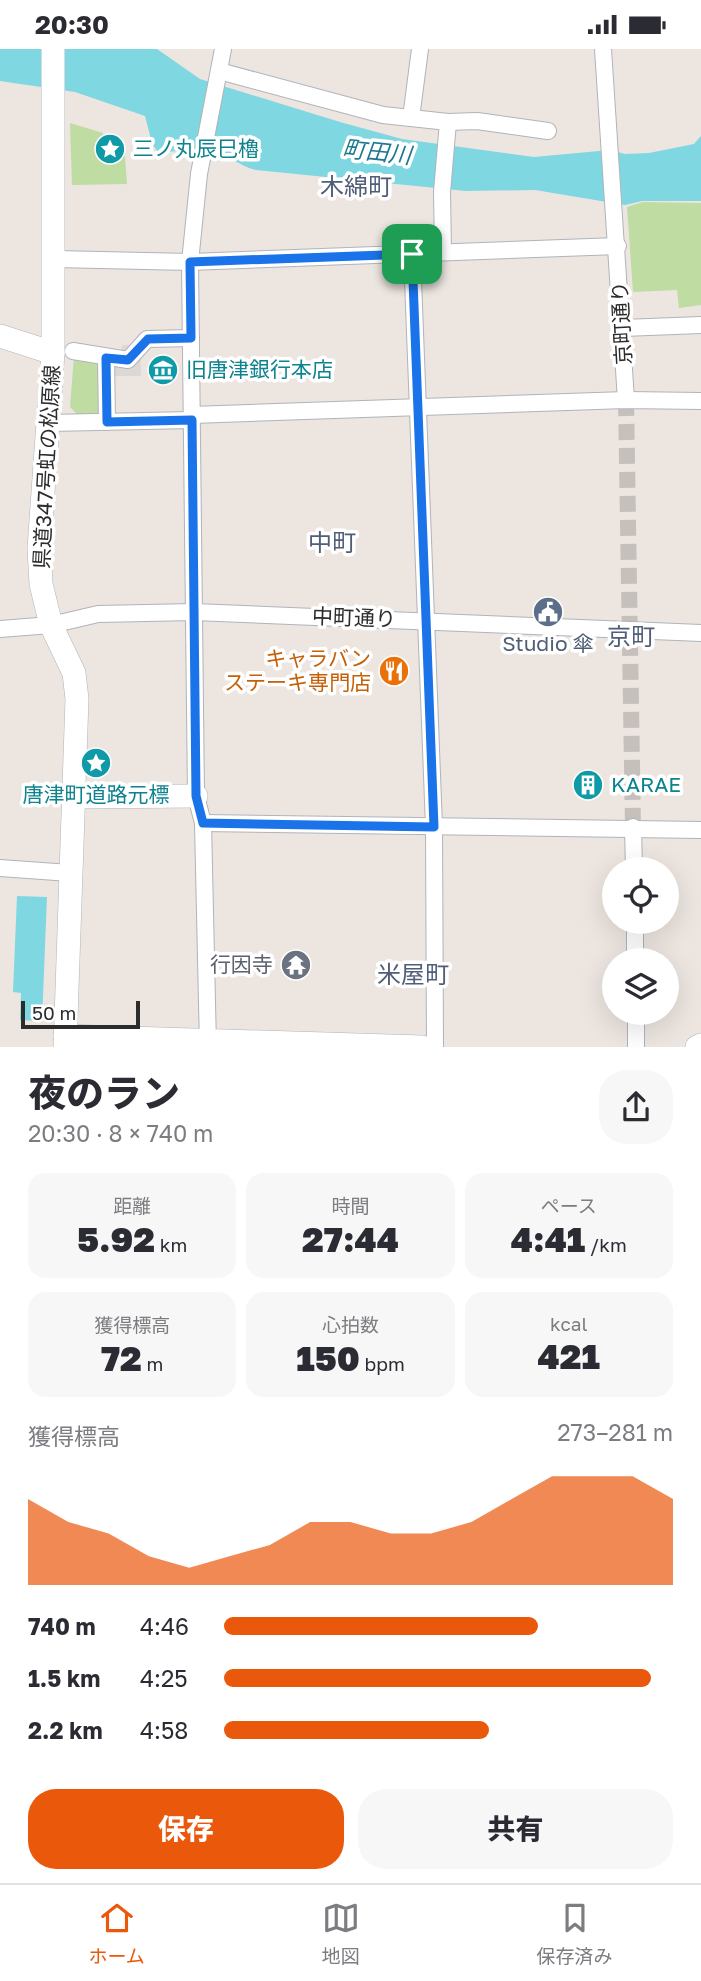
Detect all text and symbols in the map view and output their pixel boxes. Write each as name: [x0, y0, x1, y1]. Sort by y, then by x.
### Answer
text: 20:30: [35, 9, 109, 40]
place icon: 三ノ丸辰巳櫓: [93, 132, 127, 166]
water label: 町田川: [341, 133, 416, 169]
place label: 三ノ丸辰巳櫓: [133, 135, 259, 161]
district label: 木綿町: [320, 171, 392, 200]
pin: [382, 224, 442, 284]
icon: arrive: [393, 235, 431, 273]
street label: 京町通り: [606, 280, 636, 366]
museum icon: 旧唐津銀行本店: [146, 353, 180, 387]
place label: 旧唐津銀行本店: [186, 356, 333, 382]
street label: 県道347号虹の松原線: [28, 364, 64, 570]
district label: 中町: [308, 527, 356, 556]
public building icon: Studio 傘: [531, 595, 565, 629]
street label: 中町通り: [312, 603, 396, 631]
district label: 京町: [607, 621, 655, 650]
place label: Studio 傘: [502, 630, 594, 656]
place label: キャラバン ステーキ専門店: [224, 645, 371, 695]
restaurant icon: キャラバン ステーキ専門店: [377, 654, 411, 688]
place icon: 唐津町道路元標: [79, 746, 113, 780]
building icon: KARAE: [571, 768, 605, 802]
place label: KARAE: [611, 771, 681, 797]
place label: 唐津町道路元標: [23, 781, 170, 807]
map controls: [602, 857, 679, 1025]
button: locate: [602, 857, 679, 934]
temple icon: 行因寺: [279, 948, 313, 982]
button: layers: [602, 948, 679, 1025]
place label: 行因寺: [210, 951, 273, 977]
district label: 米屋町: [377, 959, 449, 988]
scale bar: [21, 997, 140, 1029]
text: 50 m: [32, 1001, 76, 1024]
text: 夜のラン: [28, 1070, 180, 1115]
button: share: [599, 1070, 673, 1144]
text: 20:30 · 8 × 740 m: [28, 1119, 213, 1147]
text: 距離: [113, 1194, 151, 1217]
text: 時間: [331, 1194, 370, 1217]
text: ペース: [541, 1194, 597, 1217]
text: 5.92: [77, 1218, 155, 1260]
text: 27:44: [302, 1218, 399, 1260]
text: 4:41: [511, 1218, 585, 1260]
text: km: [155, 1233, 187, 1256]
text: /km: [585, 1233, 627, 1256]
text: kcal: [550, 1312, 588, 1335]
text: 獲得標高: [94, 1313, 170, 1336]
text: 心拍数: [322, 1313, 379, 1336]
text: 421: [538, 1335, 600, 1377]
text: 72: [101, 1337, 142, 1379]
text: 150: [296, 1337, 360, 1379]
text: m: [142, 1352, 163, 1375]
text: bpm: [360, 1352, 405, 1375]
text: 273–281 m: [557, 1418, 673, 1446]
text: 獲得標高: [28, 1422, 120, 1450]
text: 740 m: [28, 1612, 96, 1640]
text: 4:46: [140, 1612, 189, 1640]
text: 1.5 km: [28, 1664, 100, 1692]
text: 4:25: [140, 1664, 188, 1692]
text: 2.2 km: [28, 1716, 103, 1744]
text: 4:58: [140, 1716, 188, 1744]
button: 保存: [28, 1789, 344, 1869]
button: 共有: [358, 1789, 673, 1869]
tab: ホーム: [88, 1899, 145, 1968]
tab: 地図: [322, 1899, 360, 1968]
tab: 保存済み: [537, 1899, 613, 1968]

